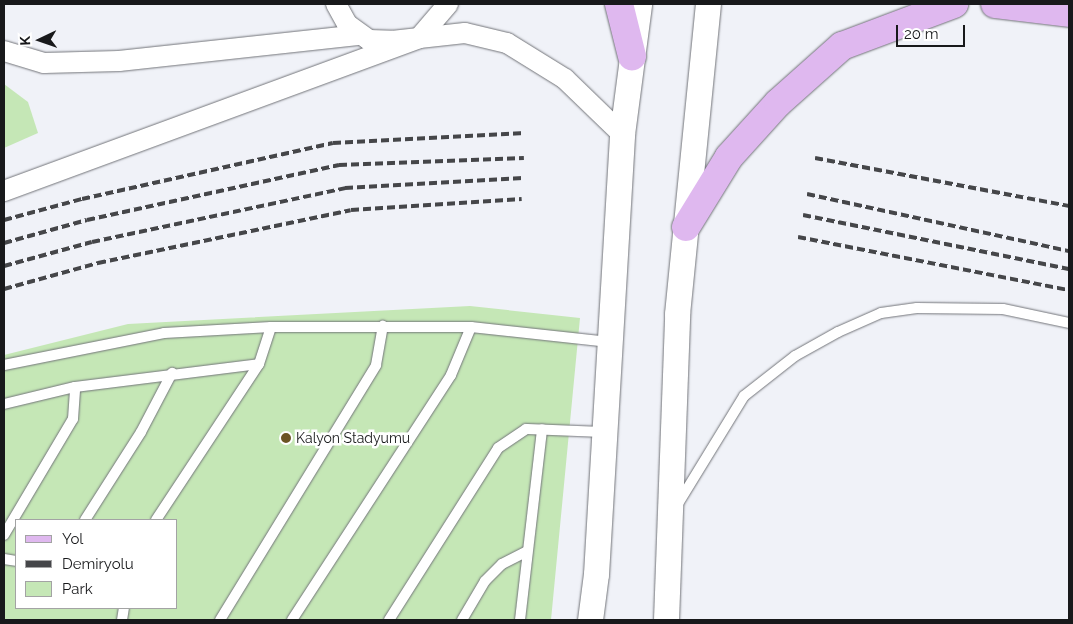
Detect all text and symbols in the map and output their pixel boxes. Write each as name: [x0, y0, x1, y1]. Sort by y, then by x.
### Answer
north arrow: [15, 15, 65, 65]
scale bar: [898, 15, 967, 47]
text: 20 m: [904, 25, 939, 43]
text: K: [17, 36, 33, 46]
place label: Kalyon Stadyumu: [296, 430, 410, 446]
marker: Kalyon Stadyumu: [280, 432, 292, 444]
legend: [15, 519, 178, 609]
text: Yol: [62, 530, 83, 548]
text: Demiryolu: [62, 555, 134, 573]
text: Park: [62, 580, 93, 598]

